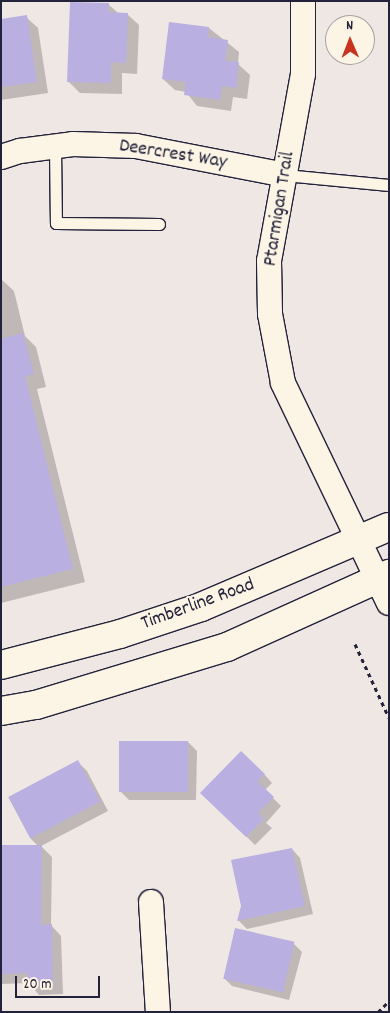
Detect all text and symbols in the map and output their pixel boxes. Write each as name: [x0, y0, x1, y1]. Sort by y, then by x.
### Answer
north arrow: [325, 15, 375, 65]
text: N: [346, 16, 353, 36]
street label: Deercrest Way: [117, 135, 229, 175]
street label: Ptarmigan Trail: [259, 150, 301, 268]
street label: Timberline Road: [138, 573, 258, 637]
scale bar: [18, 966, 102, 998]
text: 20 m: [23, 974, 51, 996]

